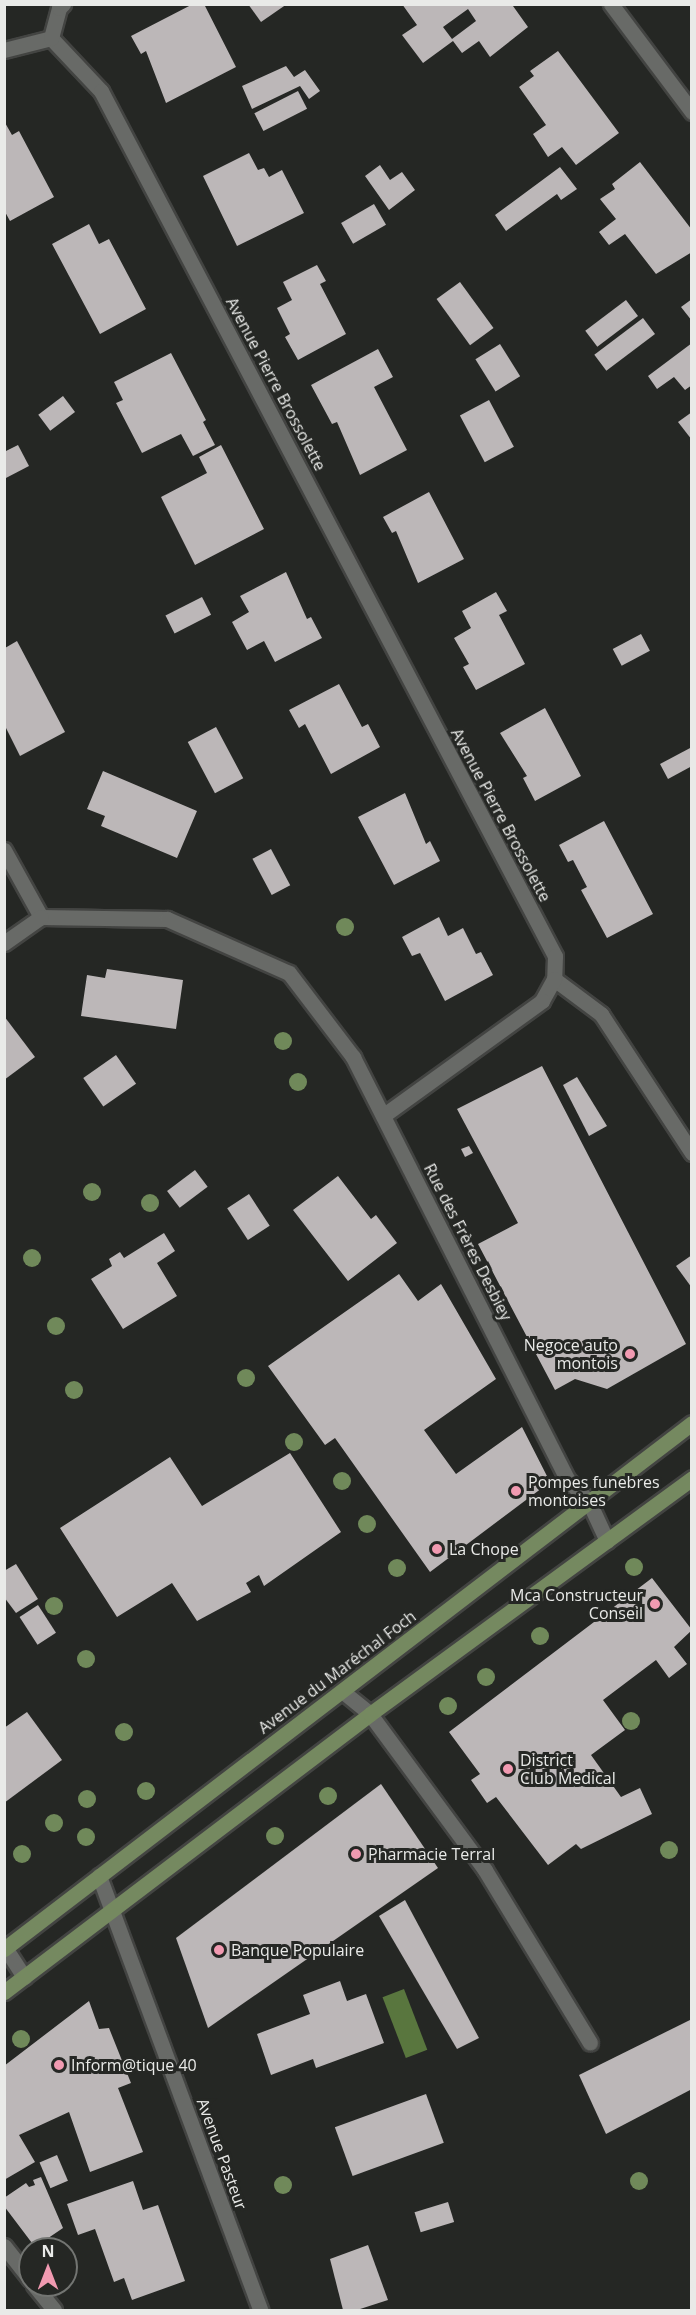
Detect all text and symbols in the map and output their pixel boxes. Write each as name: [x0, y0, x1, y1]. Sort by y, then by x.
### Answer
street label: Avenue Pierre Brossolette: [222, 294, 330, 474]
street label: Avenue Pierre Brossolette: [447, 725, 555, 905]
street label: Rue des Frères Desbiey: [420, 1160, 516, 1324]
place label: Negoce auto montois: [524, 1335, 618, 1373]
marker: Negoce auto montois: [623, 1347, 637, 1361]
place label: Pompes funebres montoises: [528, 1472, 660, 1510]
marker: Pompes funebres montoises: [509, 1484, 523, 1498]
place label: La Chope: [449, 1539, 519, 1559]
marker: La Chope: [430, 1542, 444, 1556]
place label: Mca Constructeur Conseil: [510, 1585, 643, 1623]
marker: Mca Constructeur Conseil: [648, 1597, 662, 1611]
street label: Avenue du Maréchal Foch: [254, 1606, 420, 1738]
place label: District Club Medical: [520, 1750, 616, 1788]
marker: District Club Medical: [501, 1762, 515, 1776]
place label: Pharmacie Terral: [368, 1844, 495, 1864]
marker: Pharmacie Terral: [349, 1847, 363, 1861]
place label: Banque Populaire: [231, 1940, 364, 1960]
marker: Banque Populaire: [212, 1943, 226, 1957]
place label: Inform@tique 40: [71, 2055, 197, 2075]
marker: Inform@tique 40: [52, 2058, 66, 2072]
street label: Avenue Pasteur: [193, 2096, 251, 2212]
north arrow: [18, 2237, 78, 2297]
text: N: [41, 2240, 55, 2262]

